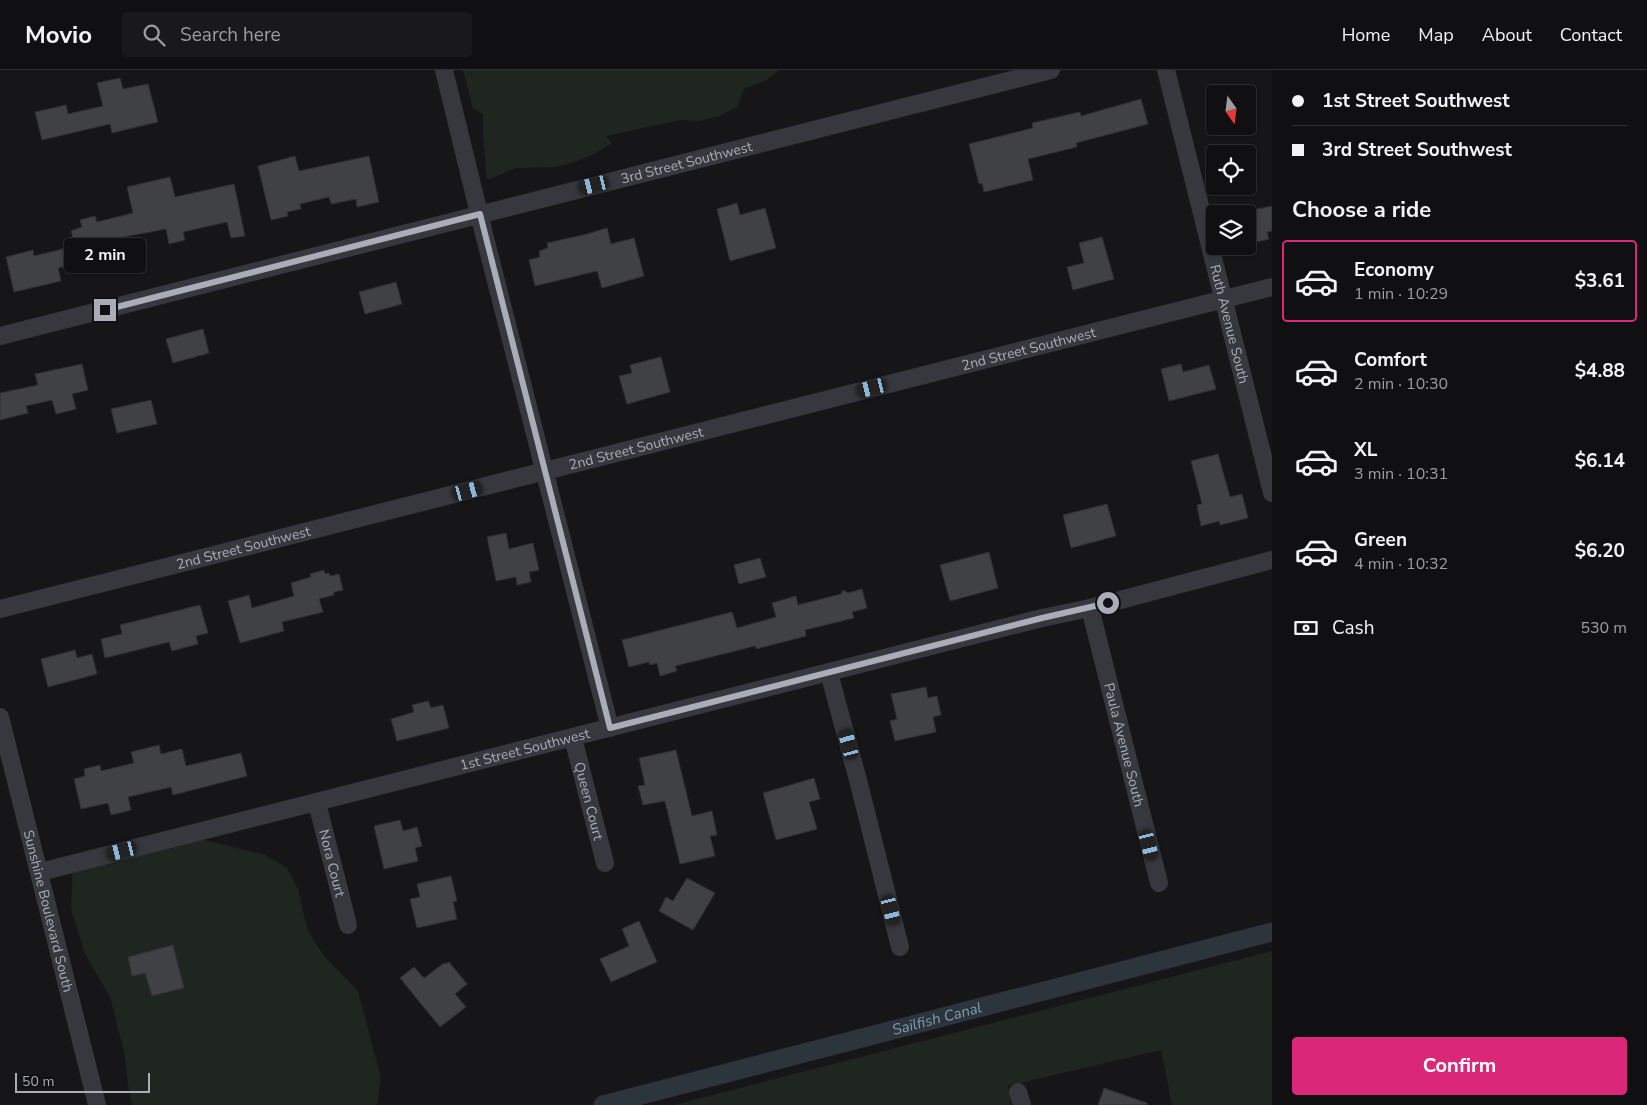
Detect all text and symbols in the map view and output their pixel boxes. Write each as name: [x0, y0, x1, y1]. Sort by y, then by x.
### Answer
search box: [122, 12, 472, 57]
text: Movio: [25, 19, 92, 51]
icon: search: [140, 21, 168, 49]
text: Search here: [180, 22, 281, 48]
text: Home: [1342, 23, 1390, 47]
text: Map: [1418, 23, 1454, 47]
text: About: [1482, 23, 1532, 47]
text: Contact: [1560, 23, 1622, 47]
north arrow: [1206, 85, 1256, 135]
map controls: [1206, 85, 1256, 255]
text: 1st Street Southwest: [1322, 88, 1510, 114]
street label: 3rd Street Southwest: [619, 137, 754, 188]
text: 3rd Street Southwest: [1322, 137, 1512, 163]
button: locate: [1206, 145, 1256, 195]
car: [577, 174, 610, 196]
text: Choose a ride: [1292, 195, 1431, 225]
button: layers: [1206, 205, 1256, 255]
callout: 2 min: [64, 238, 146, 272]
text: 2 min: [84, 244, 126, 266]
text: Economy: [1354, 257, 1434, 283]
icon: car: [1294, 259, 1339, 304]
street label: Ruth Avenue South: [1206, 263, 1254, 386]
text: $3.61: [1575, 268, 1625, 294]
text: 1 min · 10:29: [1354, 283, 1448, 305]
route end: [94, 299, 116, 321]
street label: 2nd Street Southwest: [959, 322, 1098, 375]
text: Comfort: [1354, 347, 1427, 373]
icon: car: [1294, 349, 1339, 394]
text: $4.88: [1575, 358, 1625, 384]
text: 2 min · 10:30: [1354, 373, 1448, 395]
car: [855, 377, 888, 399]
street label: 2nd Street Southwest: [567, 422, 705, 474]
text: XL: [1354, 437, 1377, 463]
icon: car: [1294, 439, 1339, 484]
text: $6.14: [1575, 448, 1625, 474]
text: 3 min · 10:31: [1354, 463, 1448, 485]
car: [451, 480, 484, 502]
street label: 2nd Street Southwest: [174, 521, 313, 574]
text: Green: [1354, 527, 1407, 553]
icon: car: [1294, 529, 1339, 574]
text: $6.20: [1575, 538, 1625, 564]
text: 4 min · 10:32: [1354, 553, 1448, 575]
route start: [1097, 592, 1119, 614]
icon: cash: [1292, 614, 1320, 642]
text: Cash: [1332, 615, 1374, 641]
text: 530 m: [1580, 617, 1627, 639]
street label: Paula Avenue South: [1100, 681, 1149, 809]
street label: 1st Street Southwest: [458, 724, 592, 775]
car: [837, 728, 860, 760]
street label: Queen Court: [570, 760, 608, 842]
street label: Nora Court: [315, 827, 350, 899]
street label: Sunshine Boulevard South: [19, 828, 78, 994]
car: [1138, 829, 1159, 861]
car: [105, 840, 138, 862]
car: [880, 894, 901, 926]
water label: Sailfish Canal: [890, 997, 984, 1040]
button: Confirm: [1292, 1037, 1627, 1095]
scale bar: [15, 1070, 150, 1093]
text: 50 m: [22, 1072, 54, 1091]

